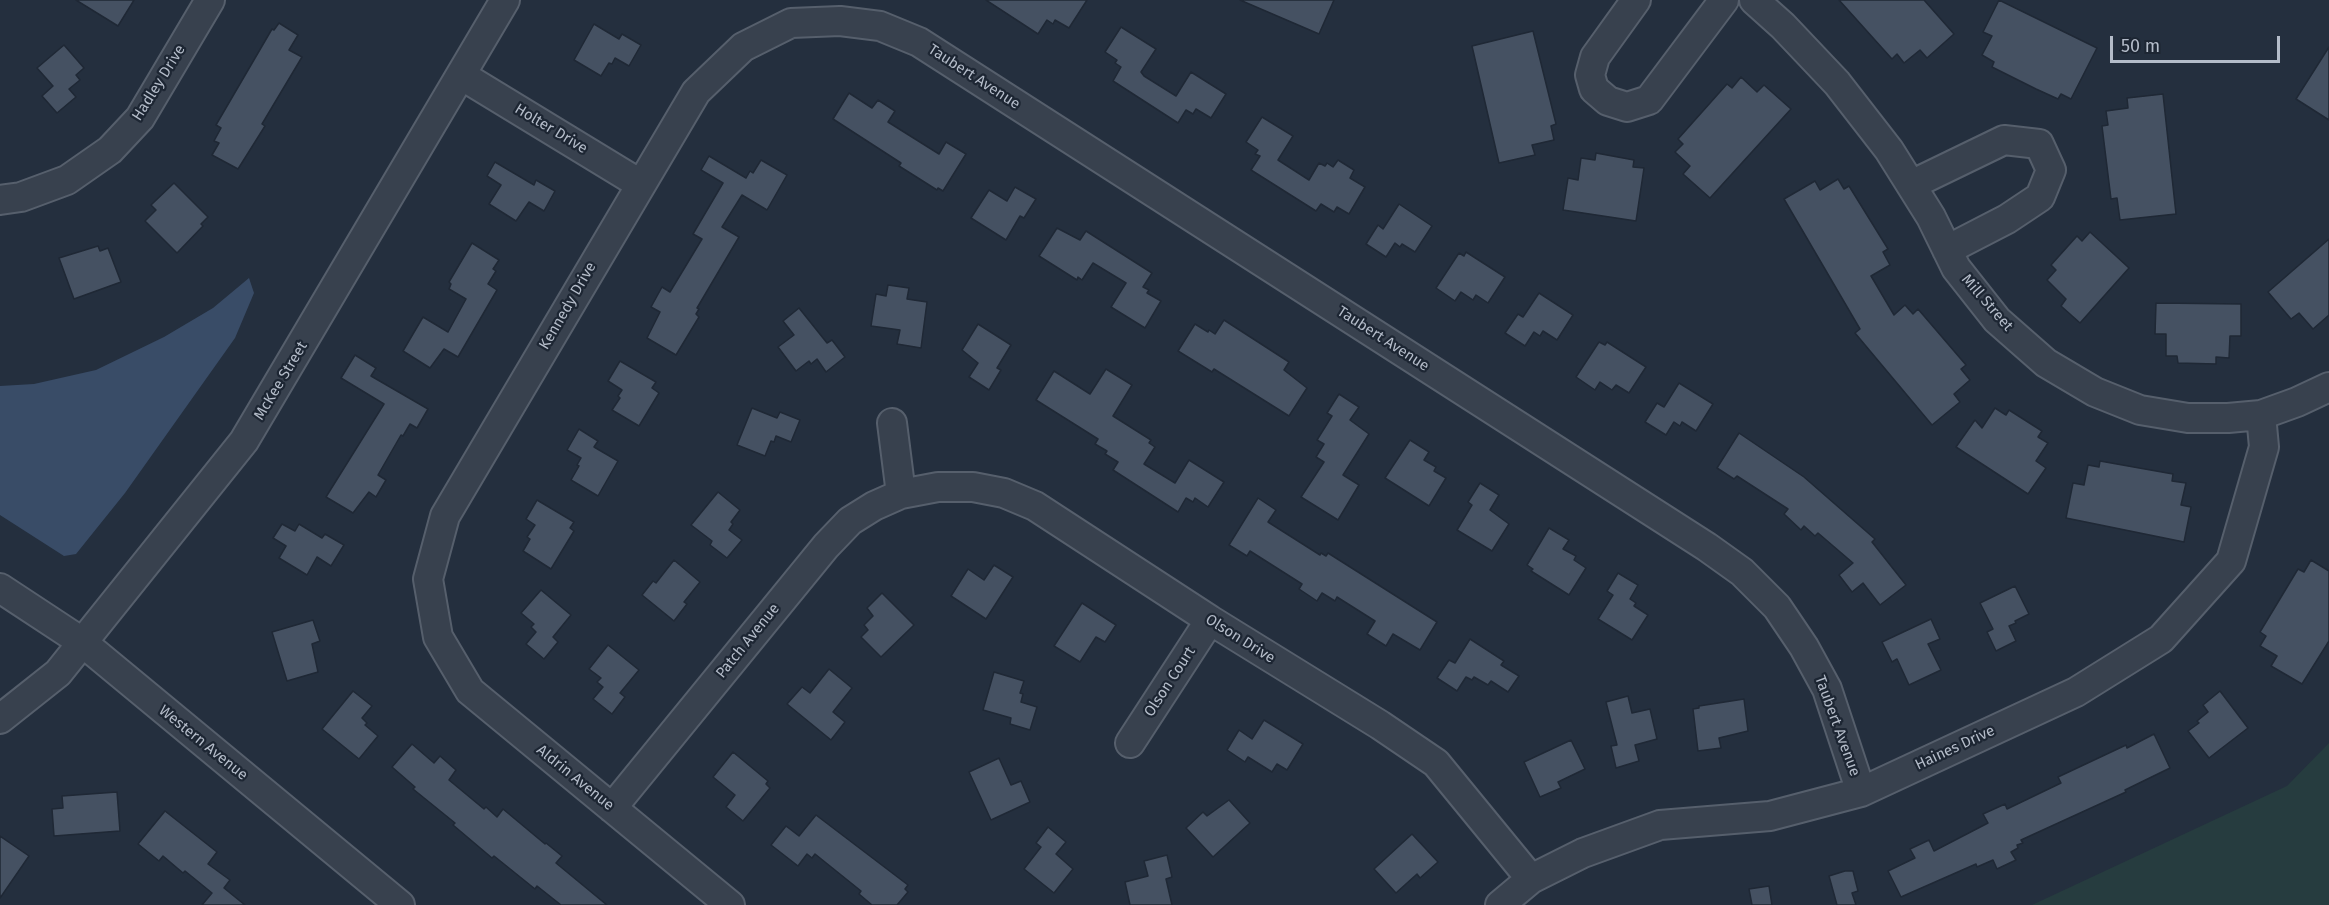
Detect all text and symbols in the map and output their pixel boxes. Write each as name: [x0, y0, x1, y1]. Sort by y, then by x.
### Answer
scale bar: [2113, 24, 2282, 62]
text: 50 m: [2121, 35, 2160, 57]
street label: Taubert Avenue: [925, 41, 1023, 113]
street label: Hadley Drive: [129, 42, 189, 124]
street label: Holter Drive: [511, 100, 591, 158]
street label: Kennedy Drive: [536, 259, 600, 353]
street label: Mill Street: [1957, 271, 2017, 335]
street label: Taubert Avenue: [1334, 303, 1432, 375]
street label: McKee Street: [250, 338, 312, 424]
street label: Patch Avenue: [712, 600, 784, 682]
street label: Olson Drive: [1202, 611, 1278, 667]
street label: Olson Court: [1141, 644, 1199, 720]
street label: Taubert Avenue: [1810, 673, 1864, 779]
street label: Western Avenue: [155, 702, 251, 784]
street label: Haines Drive: [1912, 722, 1998, 774]
street label: Aldrin Avenue: [533, 741, 617, 815]

